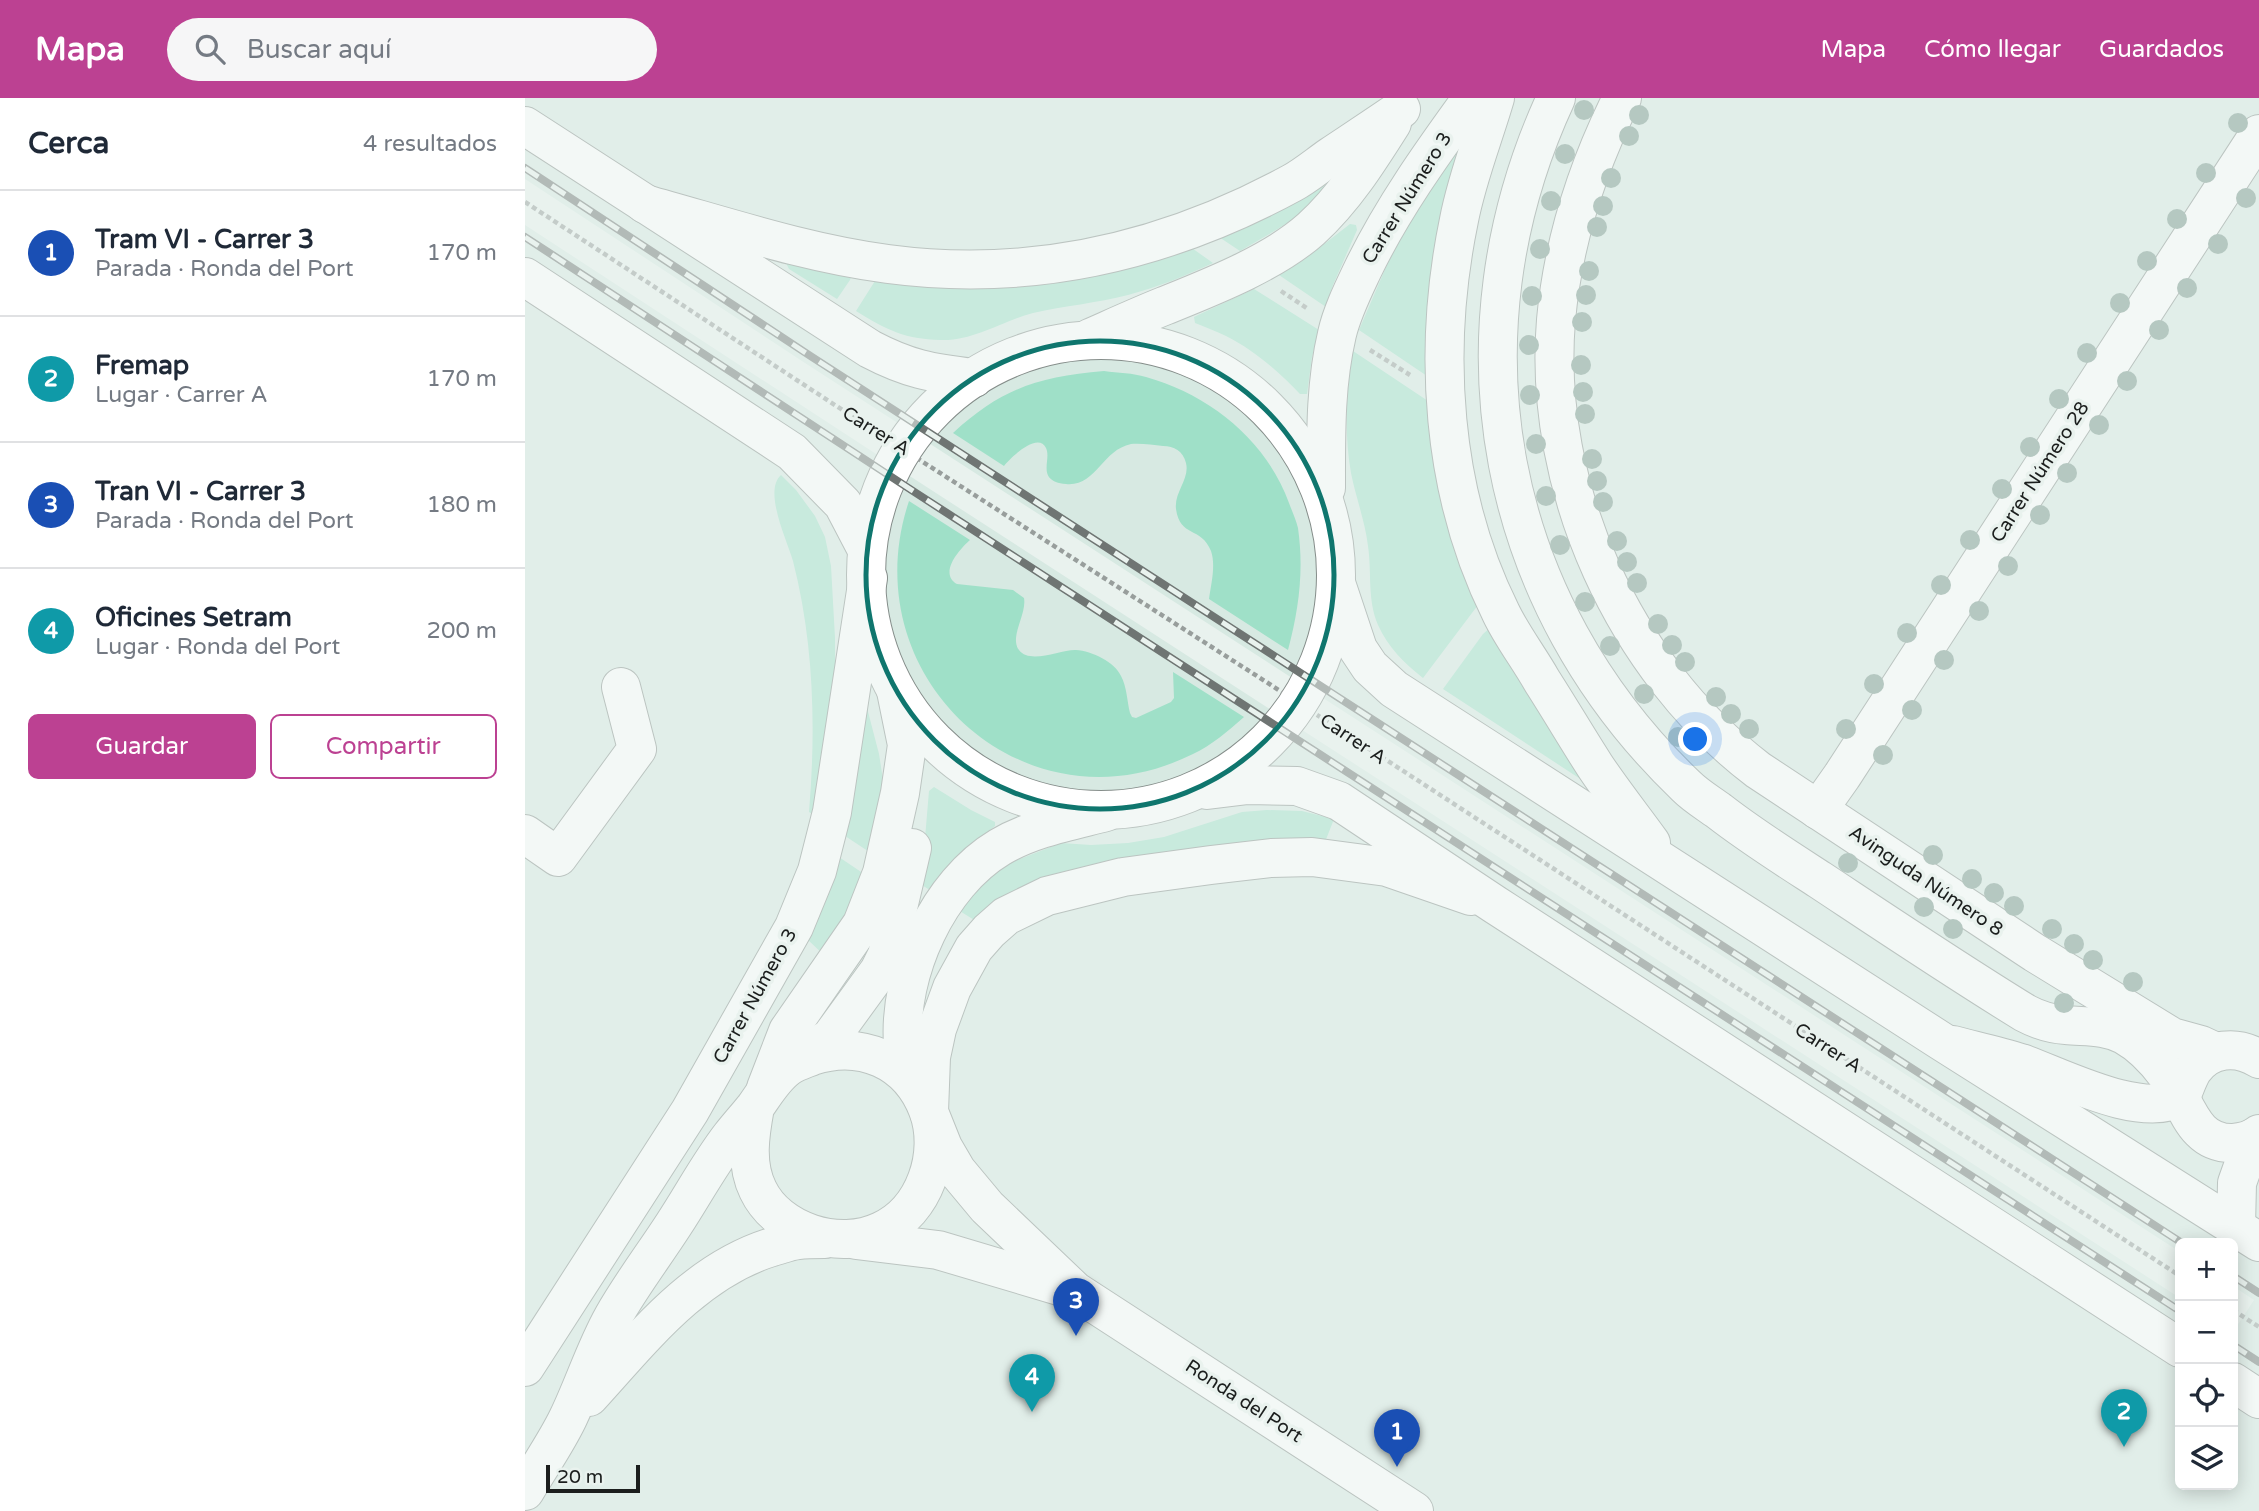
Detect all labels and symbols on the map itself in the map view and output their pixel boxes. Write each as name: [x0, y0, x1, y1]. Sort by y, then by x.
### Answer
street label: Carrer Número 3: [1358, 128, 1456, 268]
street label: Carrer Número 28: [1986, 397, 2094, 546]
street label: Carrer A: [838, 402, 914, 460]
street label: Carrer A: [1316, 709, 1390, 769]
your location: [1678, 722, 1712, 756]
street label: Avinguda Número 8: [1845, 821, 2007, 941]
street label: Carrer Número 3: [709, 924, 801, 1068]
street label: Carrer A: [1790, 1018, 1866, 1078]
pin: 3: [1053, 1278, 1099, 1336]
pin: 4: [1009, 1354, 1055, 1412]
street label: Ronda del Port: [1181, 1355, 1307, 1447]
pin: 2: [2101, 1389, 2147, 1447]
pin: 1: [1374, 1409, 1420, 1467]
scale bar: [546, 1462, 641, 1494]

